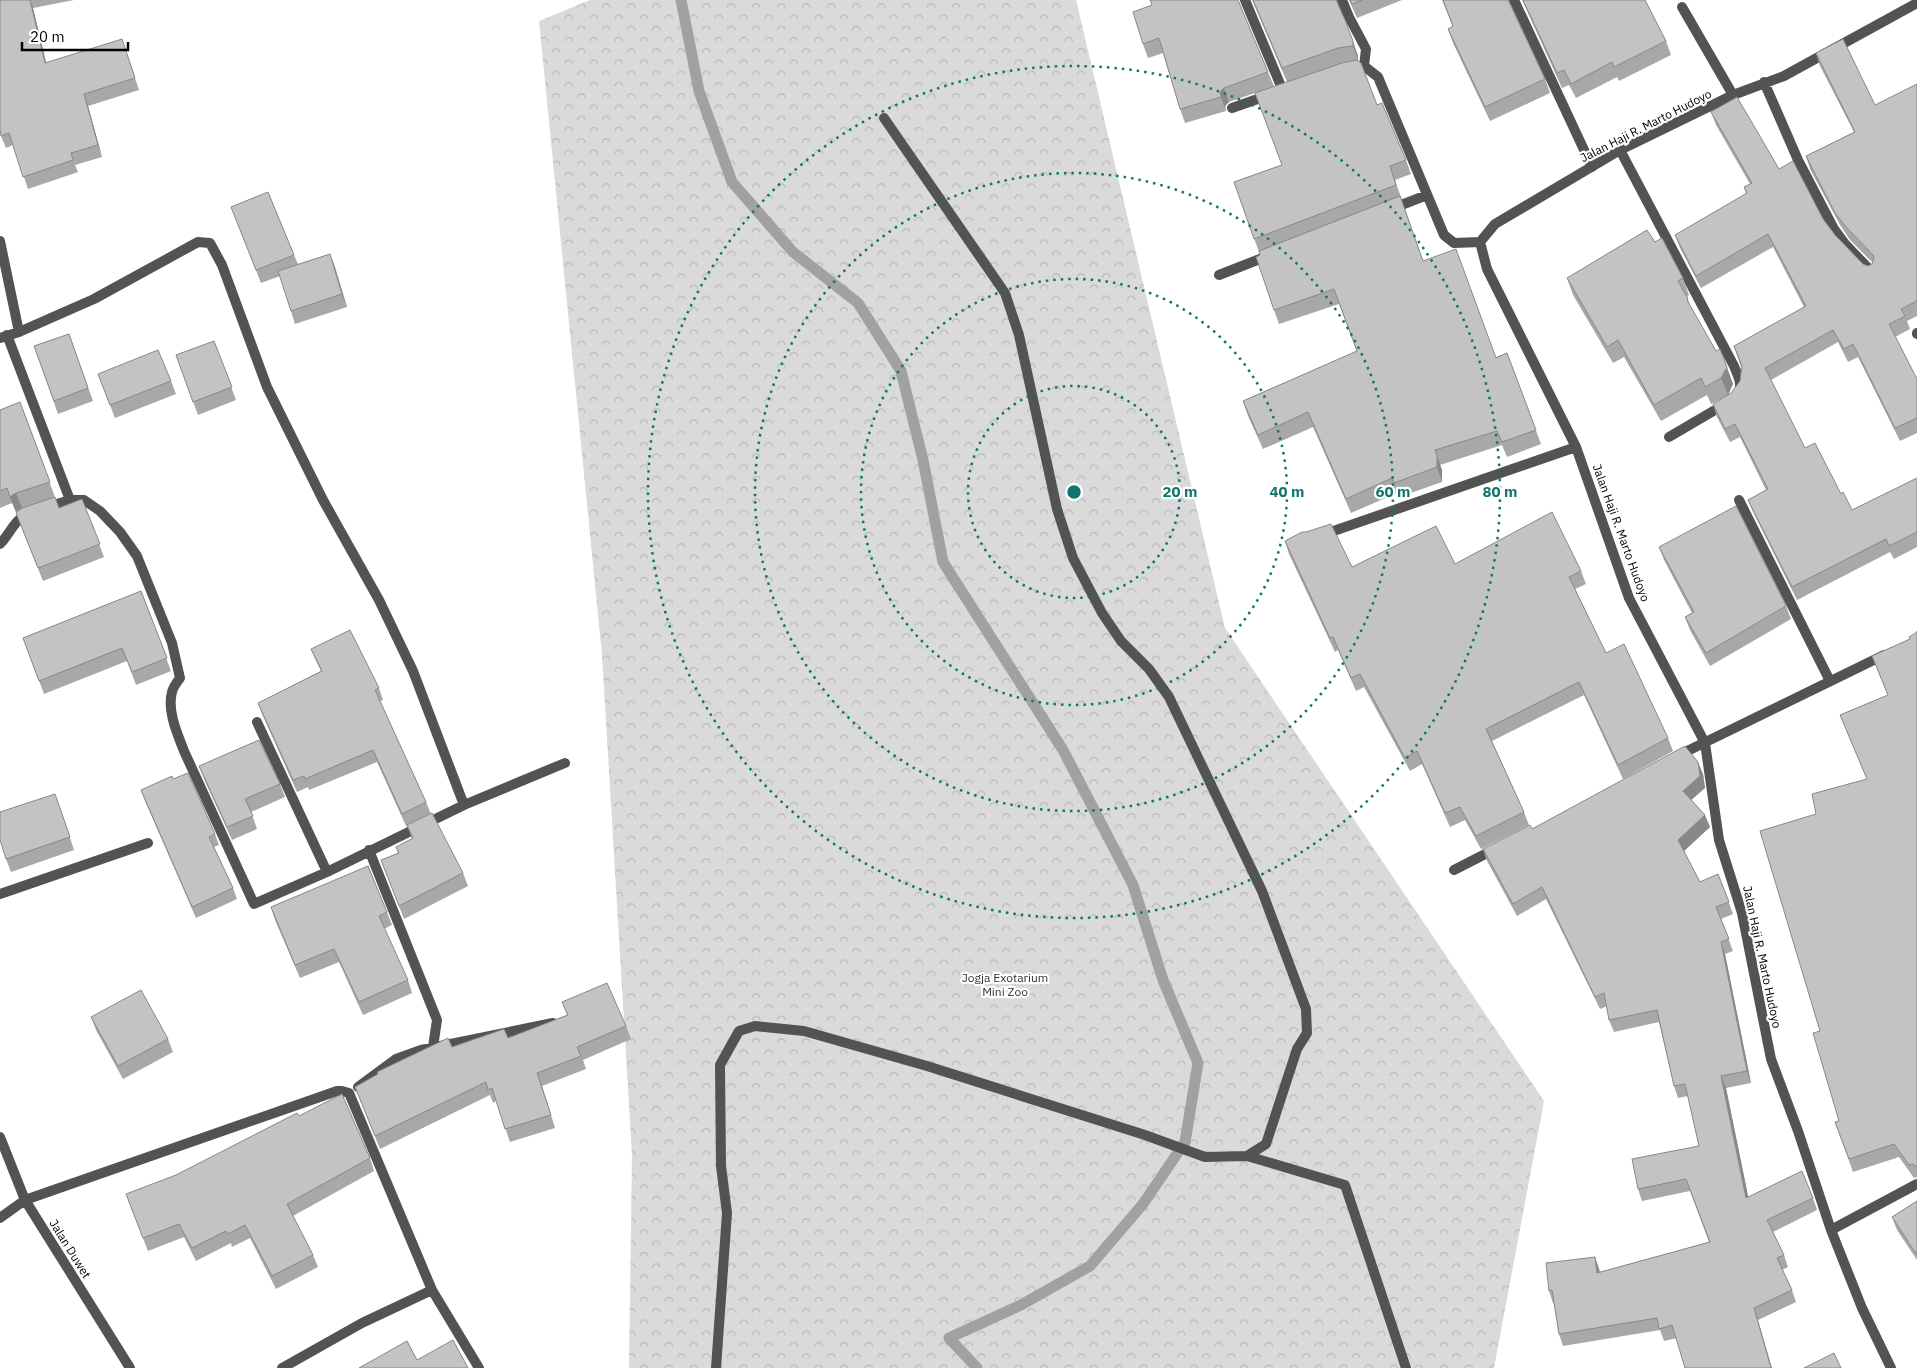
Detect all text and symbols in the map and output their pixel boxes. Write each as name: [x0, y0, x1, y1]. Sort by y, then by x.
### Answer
scale bar: [22, 20, 129, 52]
text: 20 m: [30, 27, 65, 46]
street label: Jalan Haji R. Marto Hudoyo: [1578, 86, 1714, 165]
street label: Jalan Haji R. Marto Hudoyo: [1590, 462, 1653, 604]
text: 20 m: [1163, 482, 1197, 501]
text: 40 m: [1270, 482, 1304, 501]
text: 60 m: [1376, 482, 1410, 501]
text: 80 m: [1483, 482, 1517, 501]
centre of rings: [1065, 483, 1083, 501]
street label: Jalan Haji R. Marto Hudoyo: [1740, 884, 1785, 1030]
park label: Jogja Exotarium Mini Zoo: [962, 970, 1048, 999]
street label: Jalan Duwet: [46, 1216, 94, 1281]

